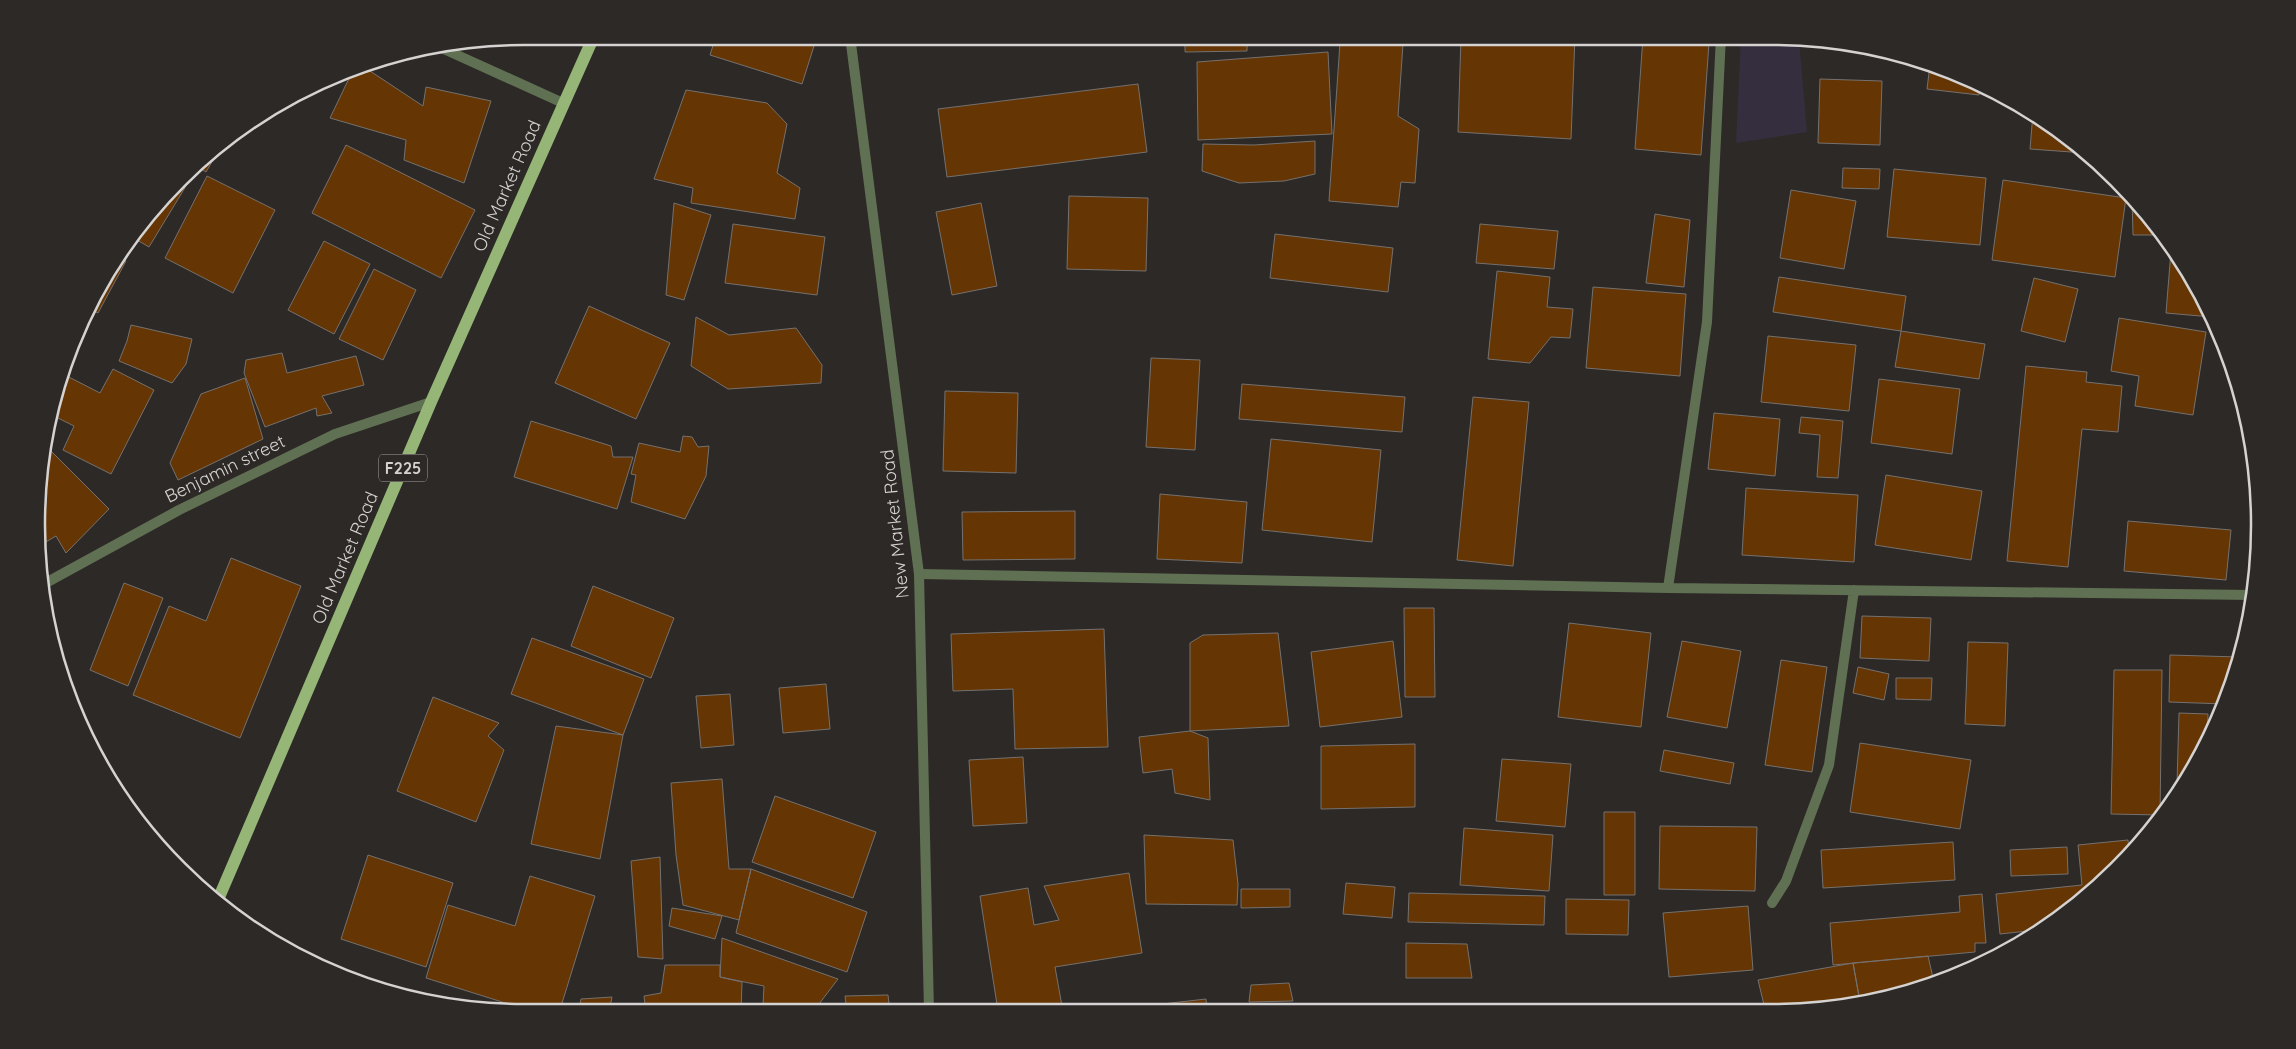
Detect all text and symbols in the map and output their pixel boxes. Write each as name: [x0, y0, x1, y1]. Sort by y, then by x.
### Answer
street label: Old Market Road: [467, 117, 546, 255]
street label: Benjamin street: [161, 429, 289, 508]
street label: New Market Road: [875, 448, 914, 600]
road number: F225: [379, 454, 427, 482]
street label: Old Market Road: [306, 488, 383, 627]

